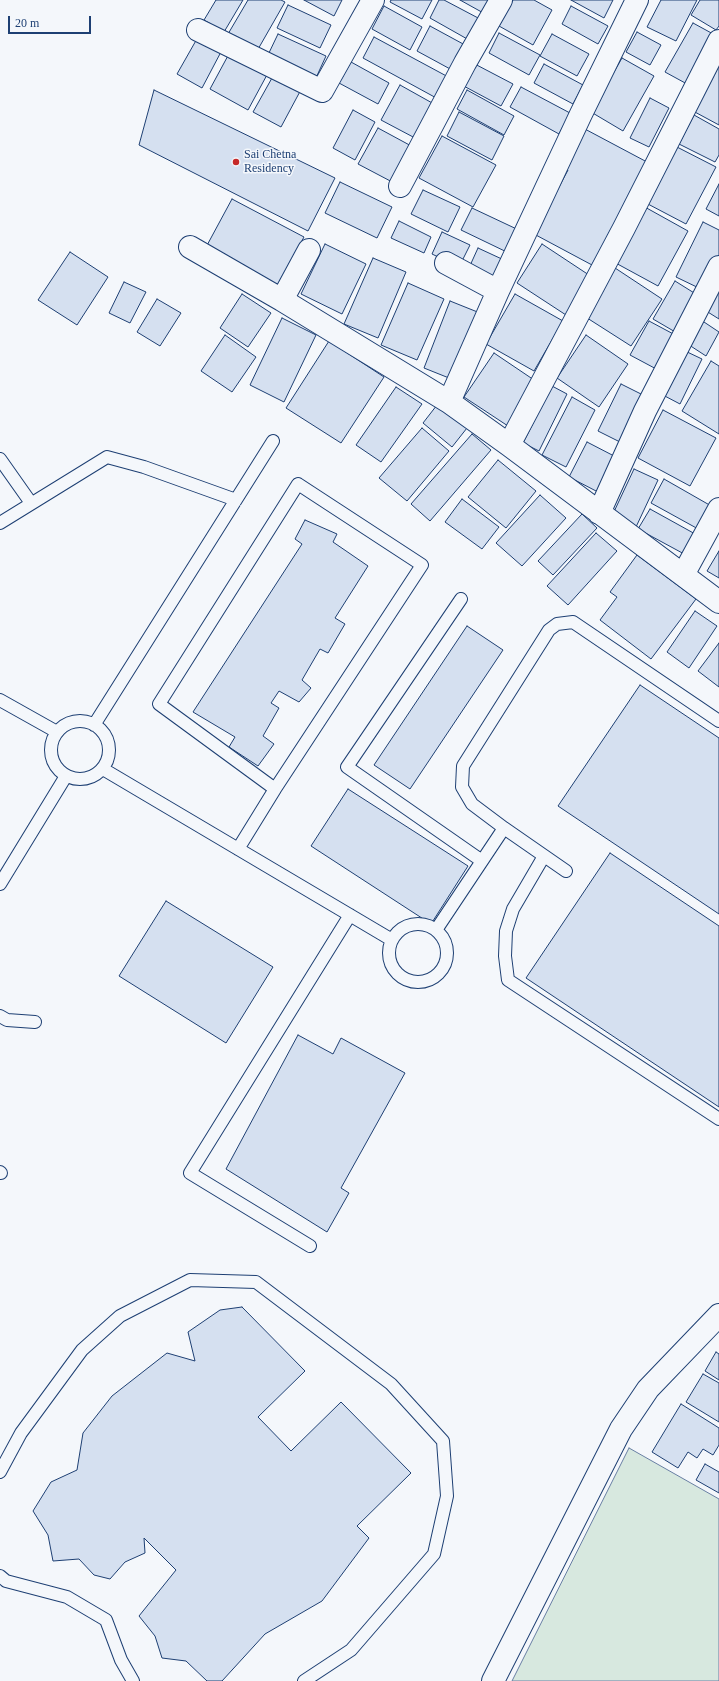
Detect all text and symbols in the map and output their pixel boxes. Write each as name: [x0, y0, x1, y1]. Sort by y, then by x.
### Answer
scale bar: [10, 8, 93, 34]
text: 20 m: [15, 16, 39, 30]
place label: Sai Chetna Residency: [244, 148, 296, 176]
marker: Sai Chetna Residency: [231, 157, 241, 167]

